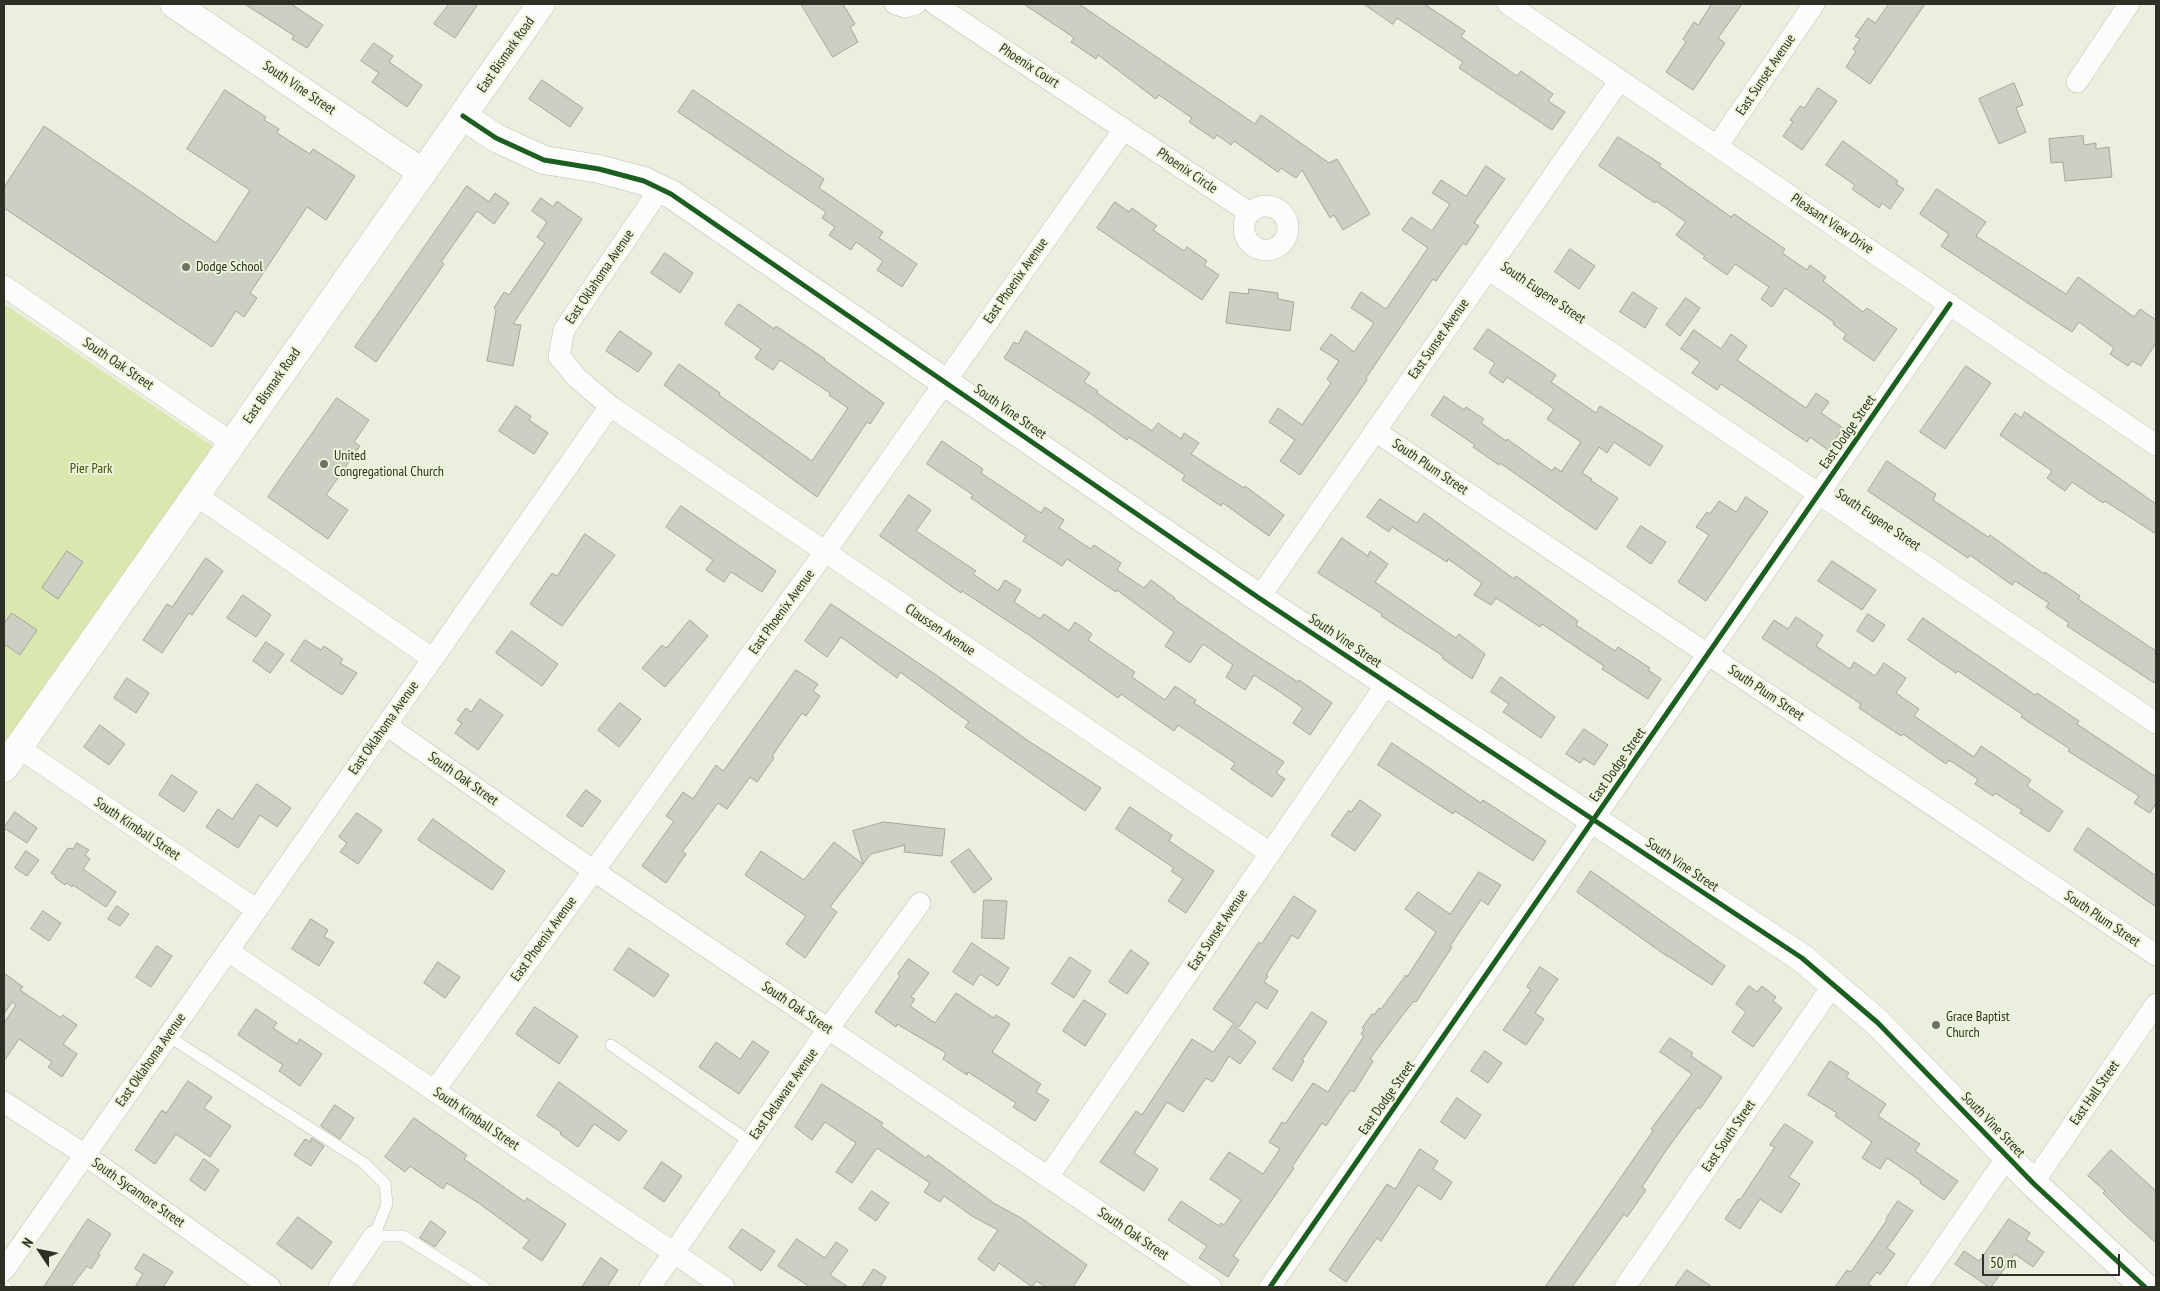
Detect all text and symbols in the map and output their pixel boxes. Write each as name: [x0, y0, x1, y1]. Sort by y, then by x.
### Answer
street label: East Bismark Road: [474, 14, 538, 96]
street label: East Sunset Avenue: [1733, 31, 1799, 119]
street label: Phoenix Court: [996, 40, 1062, 92]
street label: South Vine Street: [259, 57, 339, 119]
street label: Phoenix Circle: [1153, 145, 1221, 197]
street label: Pleasant View Drive: [1787, 190, 1877, 258]
street label: East Oklahoma Avenue: [562, 227, 638, 327]
street label: East Phoenix Avenue: [980, 235, 1052, 327]
street label: South Eugene Street: [1497, 258, 1589, 328]
place label: Dodge School: [196, 259, 263, 275]
marker: Dodge School: [180, 261, 192, 273]
street label: East Sunset Avenue: [1405, 296, 1473, 382]
street label: South Oak Street: [79, 334, 157, 394]
street label: East Bismark Road: [240, 345, 304, 427]
street label: South Vine Street: [971, 381, 1049, 443]
street label: East Dodge Street: [1816, 392, 1880, 472]
street label: South Plum Street: [1389, 435, 1471, 499]
place label: United Congregational Church: [334, 448, 444, 481]
marker: United Congregational Church: [318, 458, 330, 470]
park label: Pier Park: [70, 461, 112, 477]
street label: South Eugene Street: [1832, 485, 1924, 555]
street label: East Phoenix Avenue: [746, 566, 818, 658]
street label: Claussen Avenue: [902, 600, 978, 660]
street label: South Vine Street: [1305, 610, 1385, 672]
street label: South Plum Street: [1725, 661, 1807, 725]
street label: East Oklahoma Avenue: [345, 678, 423, 778]
street label: East Dodge Street: [1586, 725, 1650, 805]
street label: South Oak Street: [425, 749, 501, 809]
street label: South Kimball Street: [91, 794, 183, 864]
street label: South Vine Street: [1642, 834, 1722, 896]
street label: East Sunset Avenue: [1185, 886, 1251, 974]
street label: South Plum Street: [2061, 887, 2143, 951]
street label: East Phoenix Avenue: [508, 893, 580, 985]
street label: South Oak Street: [758, 978, 836, 1038]
place label: Grace Baptist Church: [1946, 1009, 2010, 1042]
street label: East Oklahoma Avenue: [112, 1010, 190, 1110]
marker: Grace Baptist Church: [1930, 1019, 1942, 1031]
street label: East Delaware Avenue: [746, 1045, 822, 1143]
street label: East Dodge Street: [1355, 1058, 1419, 1138]
street label: East Hall Street: [2067, 1058, 2123, 1128]
street label: South Kimball Street: [430, 1084, 522, 1154]
street label: South Vine Street: [1958, 1089, 2028, 1161]
street label: East South Street: [1699, 1097, 1759, 1175]
street label: South Sycamore Street: [88, 1155, 188, 1231]
street label: South Oak Street: [1094, 1204, 1172, 1264]
north arrow: [15, 1226, 65, 1276]
text: N: [18, 1234, 37, 1251]
scale bar: [1985, 1244, 2122, 1276]
text: 50 m: [1990, 1253, 2016, 1272]

